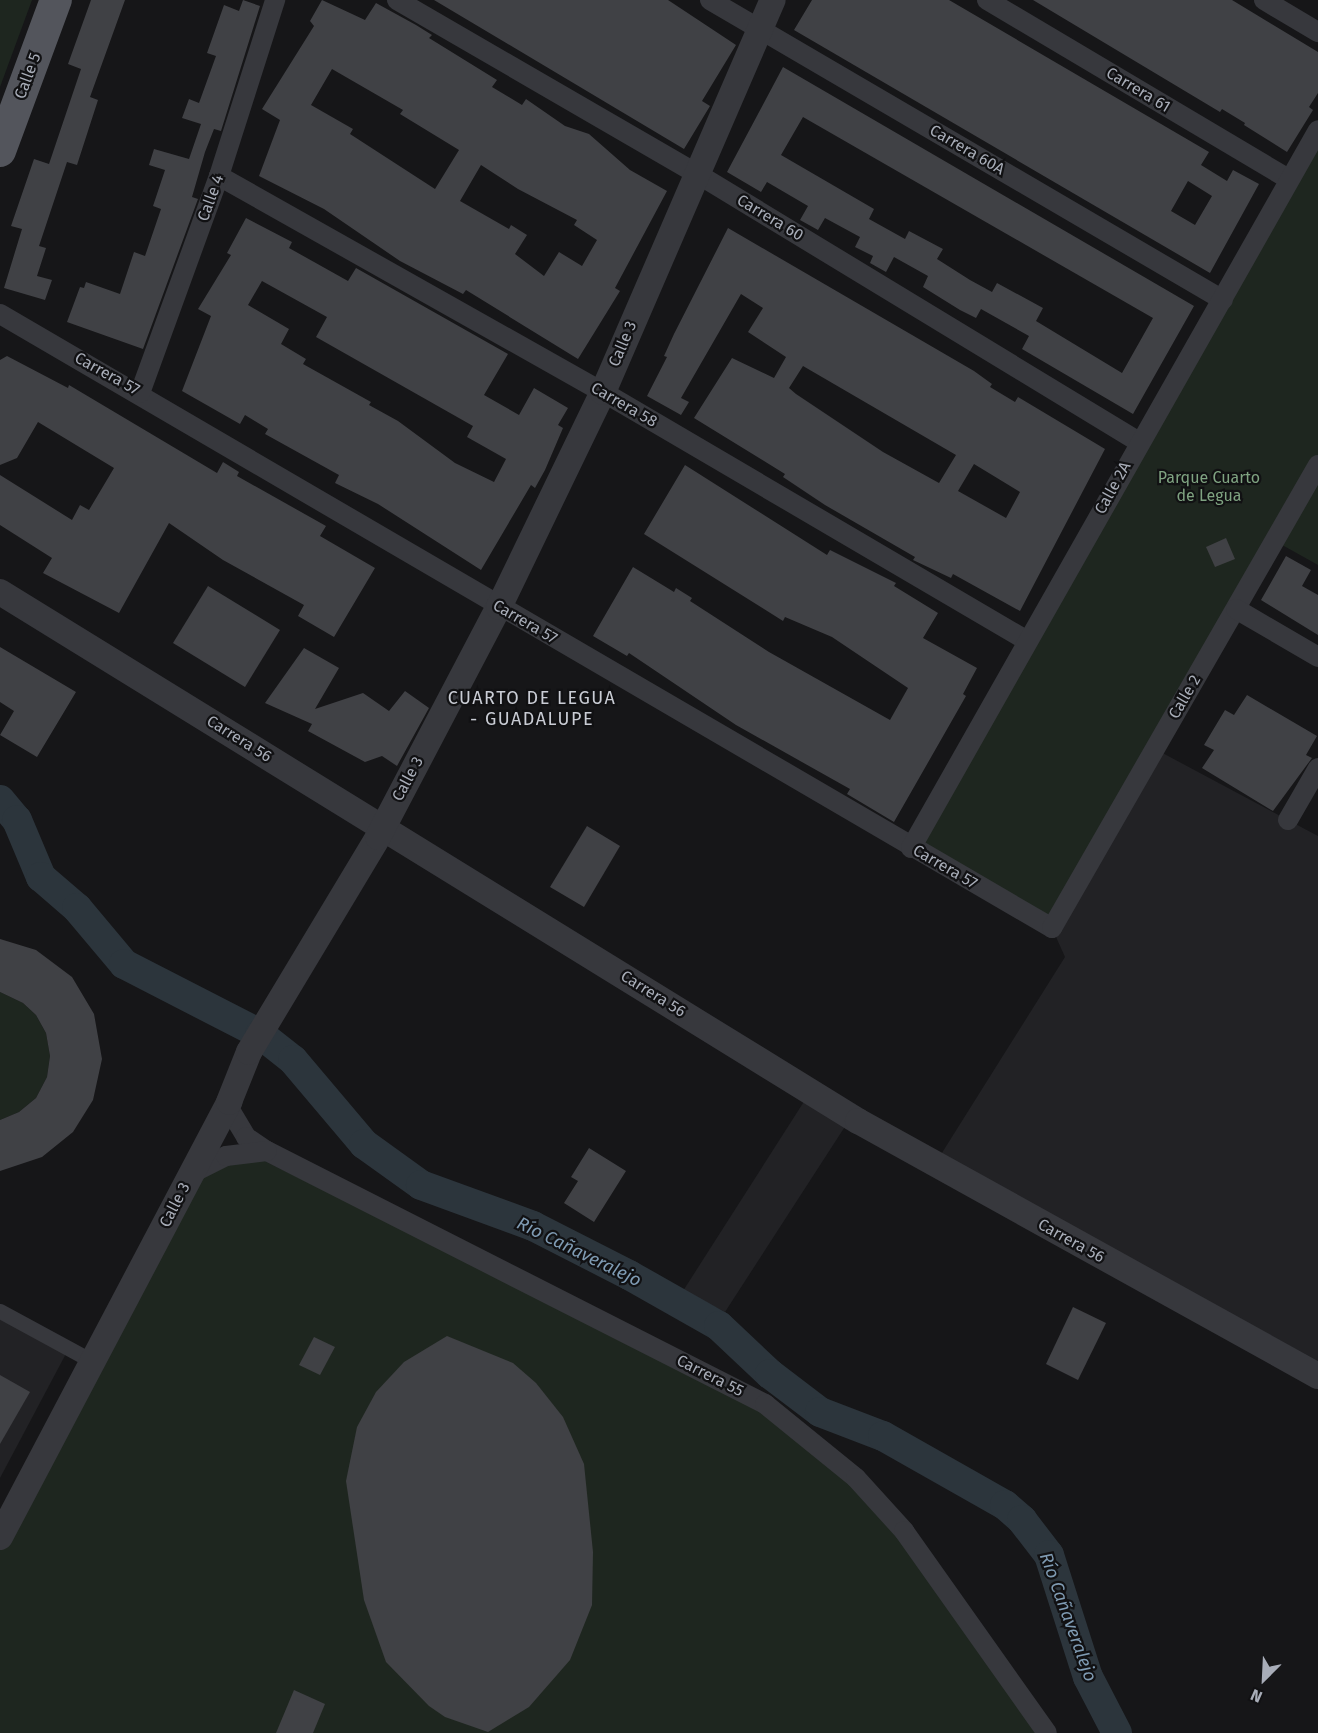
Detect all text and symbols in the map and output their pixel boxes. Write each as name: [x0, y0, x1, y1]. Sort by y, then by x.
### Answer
street label: Calle 5: [11, 50, 45, 102]
street label: Carrera 61: [1102, 63, 1174, 117]
street label: Carrera 60A: [926, 121, 1008, 179]
street label: Calle 4: [194, 172, 228, 224]
street label: Carrera 60: [733, 191, 807, 245]
street label: Calle 3: [605, 318, 641, 370]
street label: Carrera 57: [71, 348, 143, 400]
street label: Carrera 58: [587, 378, 661, 432]
street label: Calle 2A: [1091, 459, 1135, 517]
park label: Parque Cuarto de Legua: [1158, 468, 1260, 506]
street label: Carrera 57: [489, 596, 561, 648]
street label: Calle 2: [1165, 672, 1205, 722]
district label: CUARTO DE LEGUA - GUADALUPE: [448, 688, 616, 730]
street label: Carrera 56: [203, 711, 275, 767]
street label: Calle 3: [388, 753, 428, 805]
street label: Carrera 57: [909, 841, 981, 893]
street label: Carrera 56: [617, 966, 689, 1022]
street label: Calle 3: [156, 1179, 194, 1231]
water label: Río Cañaveralejo: [513, 1213, 645, 1291]
street label: Carrera 56: [1034, 1215, 1108, 1267]
street label: Carrera 55: [673, 1351, 747, 1401]
water label: Río Cañaveralejo: [1035, 1550, 1101, 1684]
north arrow: [1234, 1649, 1294, 1709]
text: N: [1248, 1685, 1265, 1707]

